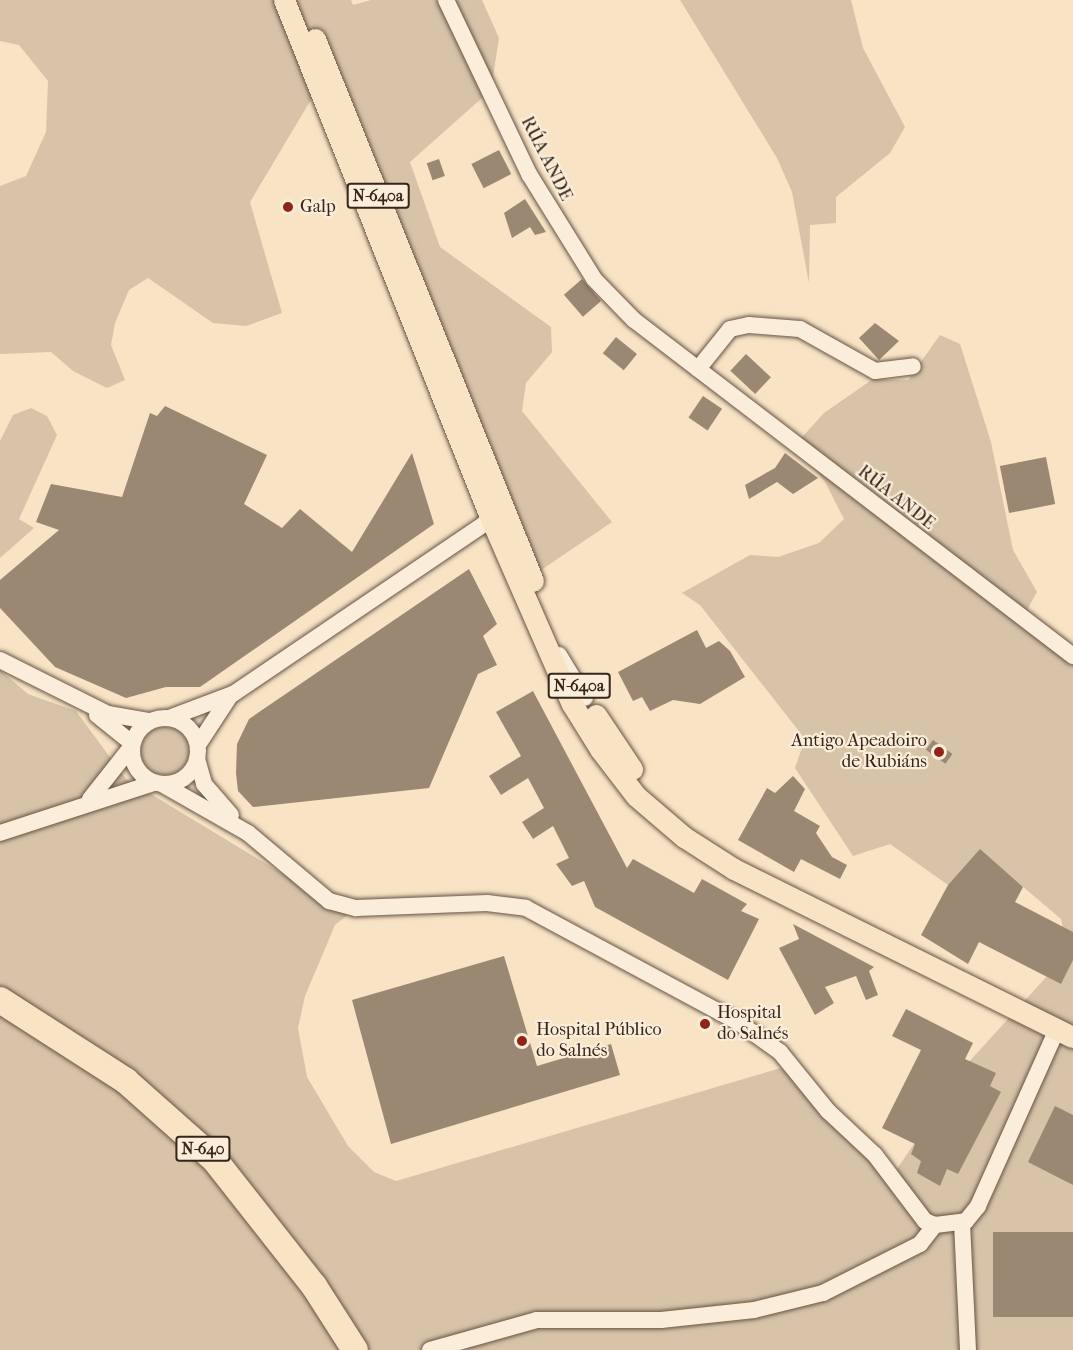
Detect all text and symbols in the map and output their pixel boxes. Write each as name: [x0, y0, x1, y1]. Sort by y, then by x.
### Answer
street label: RÚA ANDE: [516, 113, 576, 205]
road number: N-640a: [346, 183, 410, 209]
place label: Galp: [300, 196, 336, 218]
marker: Galp: [281, 200, 295, 214]
street label: RÚA ANDE: [853, 461, 939, 535]
road number: N-640a: [548, 673, 610, 699]
place label: Antigo Apeadoiro de Rubiáns: [791, 731, 927, 774]
marker: Antigo Apeadoiro de Rubiáns: [932, 745, 946, 759]
place label: Hospital do Salnés: [717, 1003, 788, 1046]
marker: Hospital do Salnés: [698, 1017, 712, 1031]
place label: Hospital Público do Salnés: [536, 1020, 662, 1062]
marker: Hospital Público do Salnés: [513, 1032, 531, 1050]
road number: N-640: [174, 1136, 232, 1162]

